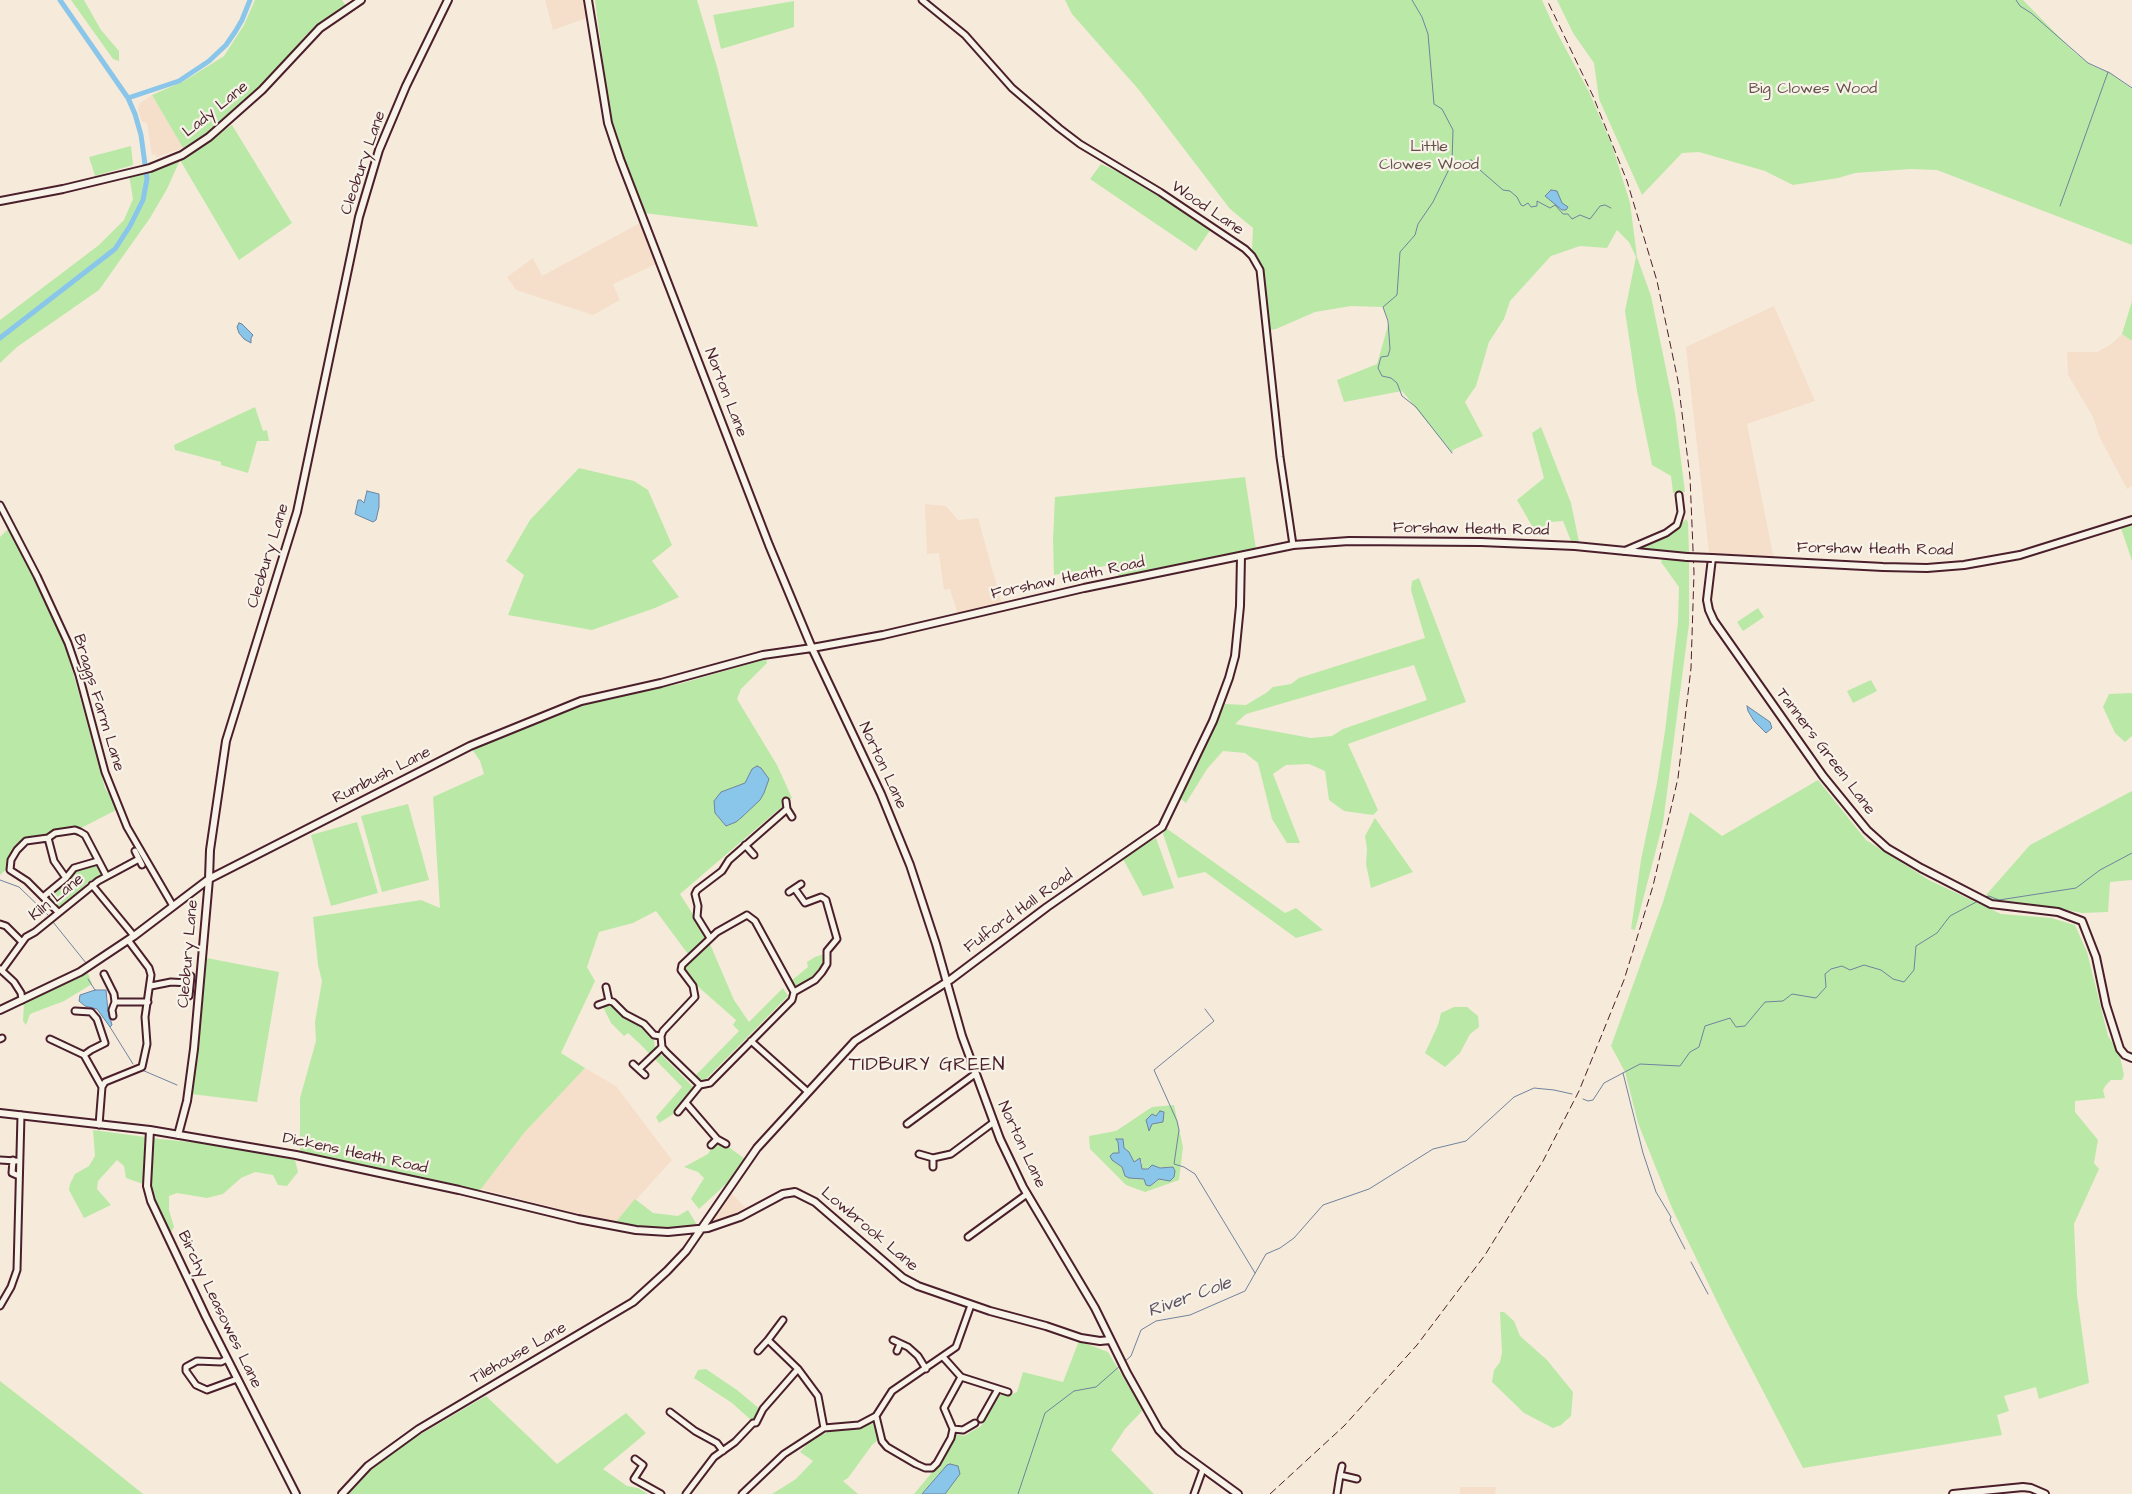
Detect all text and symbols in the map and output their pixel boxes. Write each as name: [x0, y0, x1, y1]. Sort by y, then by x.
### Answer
street label: Lady Lane: [179, 78, 253, 142]
park label: Big Clowes Wood: [1749, 80, 1877, 100]
street label: Cleobury Lane: [337, 109, 391, 217]
park label: Little Clowes Wood: [1379, 138, 1479, 176]
street label: Wood Lane: [1167, 178, 1247, 240]
street label: Norton Lane: [699, 346, 751, 440]
street label: Cleobury Lane: [244, 501, 294, 611]
street label: Forshaw Heath Road: [1393, 519, 1549, 541]
street label: Forshaw Heath Road: [1797, 539, 1953, 561]
street label: Forshaw Heath Road: [990, 553, 1146, 605]
street label: Braggs Farm Lane: [68, 632, 128, 774]
street label: Tanners Green Lane: [1771, 685, 1879, 819]
street label: Norton Lane: [854, 720, 910, 812]
street label: Rumbush Lane: [330, 743, 434, 809]
street label: Fulford Hall Road: [961, 866, 1077, 958]
street label: Kiln Lane: [26, 870, 88, 926]
street label: Cleobury Lane: [175, 899, 203, 1009]
district label: TIDBURY GREEN: [847, 1055, 1007, 1077]
street label: Norton Lane: [993, 1099, 1049, 1191]
street label: Dickens Heath Road: [281, 1129, 429, 1179]
street label: Lowbrook Lane: [817, 1184, 921, 1276]
street label: Birchy Leasowes Lane: [173, 1228, 265, 1392]
water label: River Cole: [1145, 1273, 1235, 1323]
street label: Tilehouse Lane: [468, 1319, 570, 1389]

